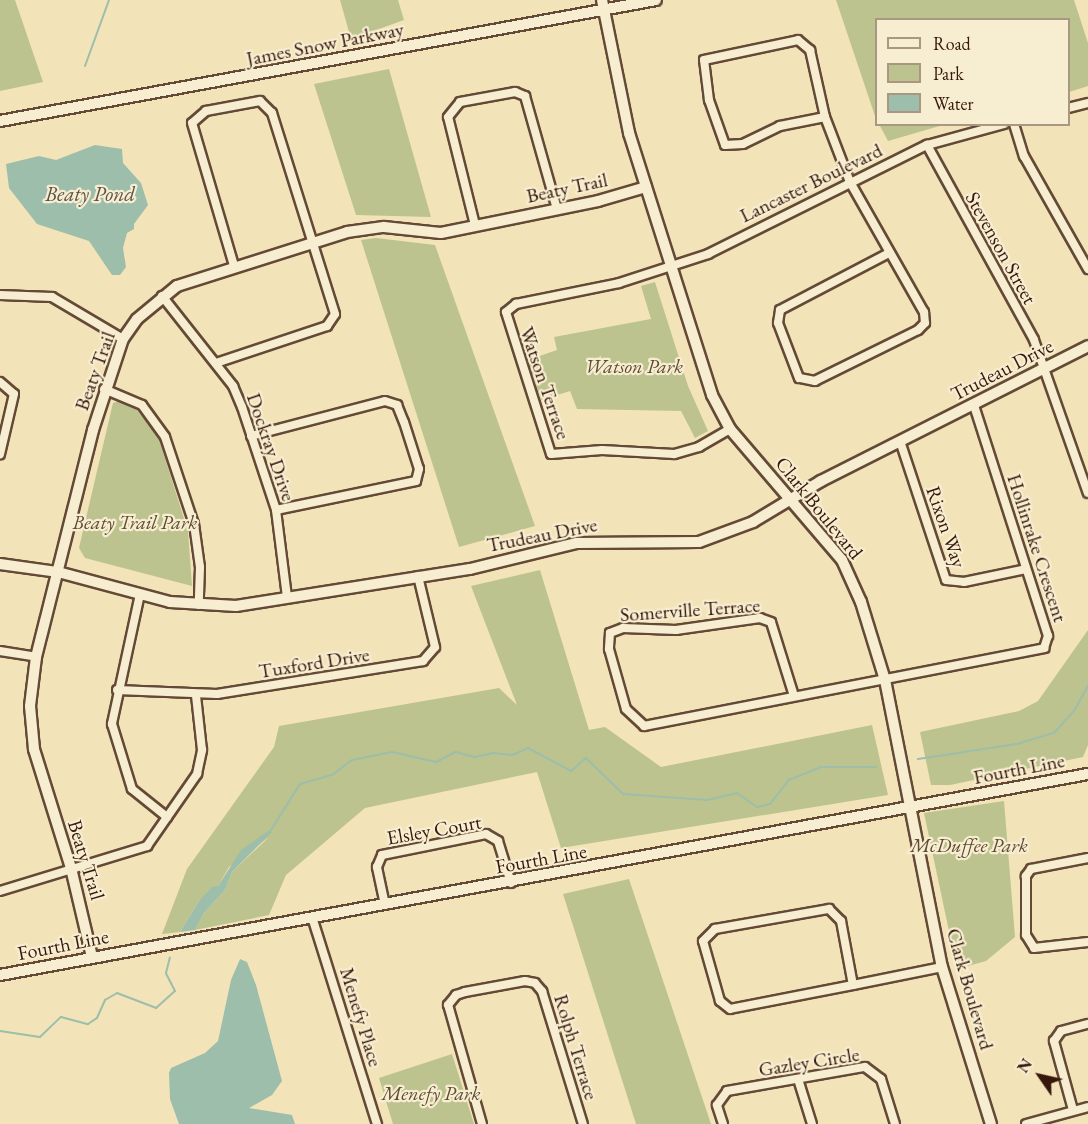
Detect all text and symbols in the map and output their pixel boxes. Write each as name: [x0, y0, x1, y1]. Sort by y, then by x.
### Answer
street label: James Snow Parkway: [244, 17, 406, 71]
legend: [875, 18, 1070, 126]
text: Road: [933, 32, 971, 55]
text: Park: [933, 62, 964, 85]
text: Water: [933, 92, 974, 115]
street label: Lancaster Boulevard: [736, 138, 886, 228]
street label: Beaty Trail: [524, 168, 610, 208]
water label: Beaty Pond: [45, 181, 135, 207]
street label: Stevenson Street: [960, 188, 1042, 308]
street label: Watson Terrace: [515, 324, 575, 442]
street label: Beaty Trail: [70, 328, 120, 414]
street label: Trudeau Drive: [947, 334, 1057, 406]
park label: Watson Park: [585, 354, 683, 378]
street label: Dockray Drive: [241, 390, 301, 504]
street label: Clark Boulevard: [770, 452, 868, 564]
street label: Hollinrake Crescent: [1002, 471, 1072, 625]
street label: Rixon Way: [921, 483, 971, 571]
park label: Beaty Trail Park: [73, 510, 197, 534]
street label: Trudeau Drive: [485, 513, 599, 557]
street label: Somerville Terrace: [619, 593, 761, 627]
street label: Tuxford Drive: [257, 642, 371, 684]
street label: Fourth Line: [971, 748, 1067, 790]
street label: Elsley Court: [385, 810, 483, 850]
street label: Beaty Trail: [62, 817, 110, 903]
park label: McDuffee Park: [910, 833, 1028, 857]
street label: Fourth Line: [493, 839, 589, 879]
street label: Fourth Line: [15, 924, 111, 966]
street label: Clark Boulevard: [941, 926, 999, 1052]
street label: Menefy Place: [335, 965, 387, 1069]
street label: Rolph Terrace: [549, 991, 603, 1103]
street label: Gazley Circle: [757, 1042, 861, 1082]
north arrow: [1010, 1046, 1070, 1106]
text: N: [1012, 1054, 1037, 1077]
park label: Menefy Park: [381, 1081, 481, 1105]

